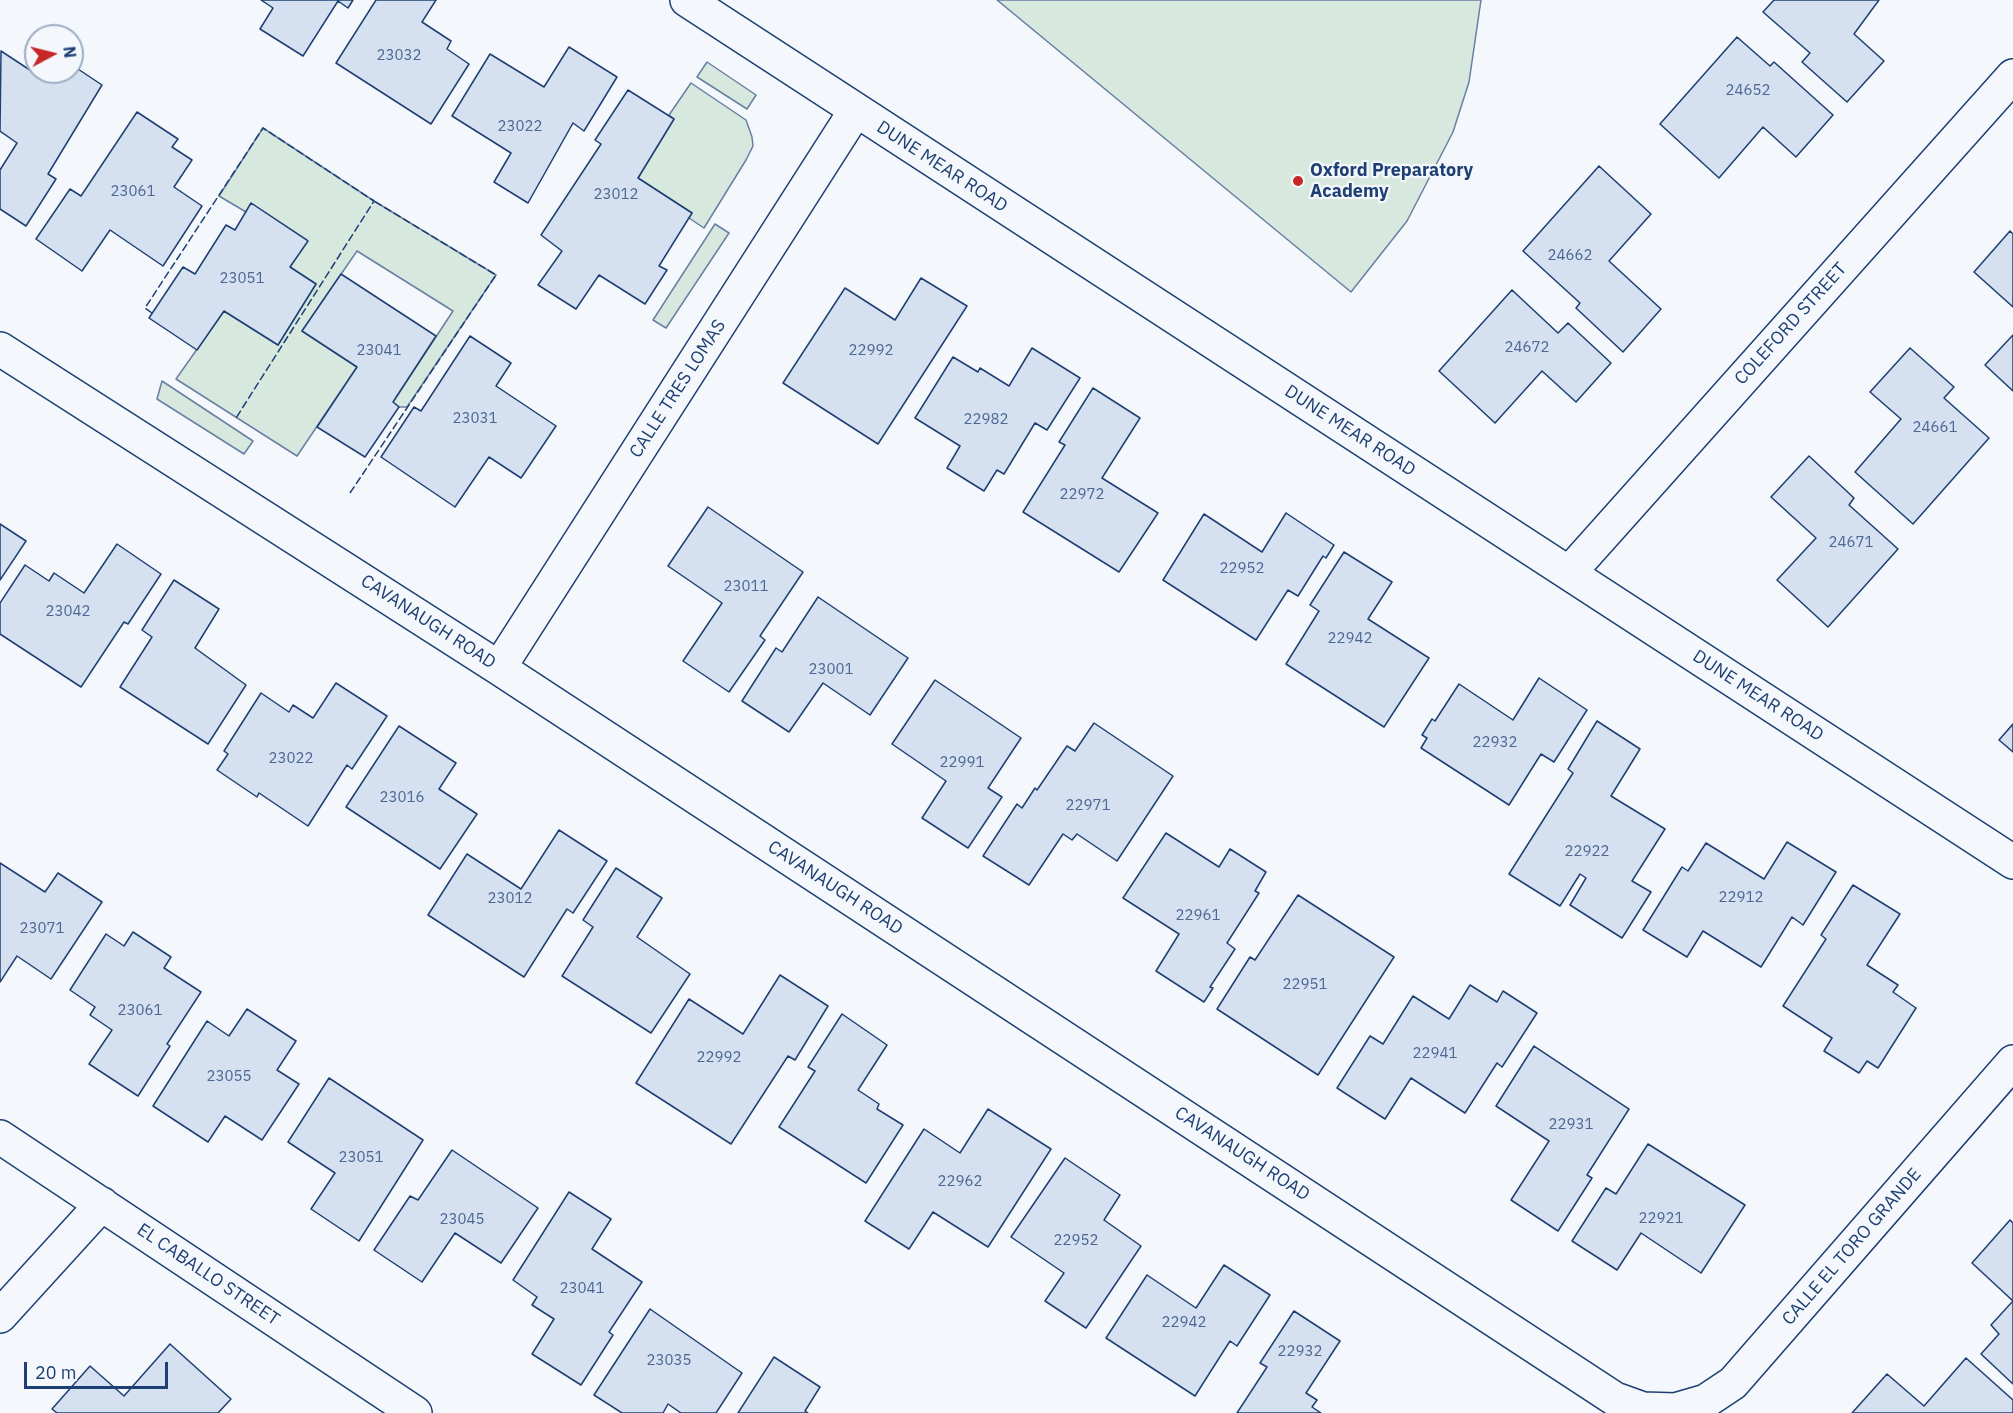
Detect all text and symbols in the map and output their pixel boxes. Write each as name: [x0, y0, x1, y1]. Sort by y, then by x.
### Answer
north arrow: [24, 24, 84, 84]
text: N: [59, 45, 81, 59]
house number: 23032: [377, 47, 421, 65]
house number: 24652: [1726, 82, 1770, 100]
street label: DUNE MEAR ROAD: [873, 117, 1011, 217]
house number: 23022: [498, 118, 542, 136]
place label: Oxford Preparatory Academy: [1310, 160, 1473, 202]
marker: Oxford Preparatory Academy: [1291, 174, 1305, 188]
house number: 23061: [111, 183, 155, 201]
house number: 23012: [594, 186, 638, 204]
house number: 24662: [1548, 247, 1592, 265]
street label: COLEFORD STREET: [1730, 258, 1852, 390]
house number: 23051: [220, 270, 264, 288]
street label: CALLE TRES LOMAS: [625, 316, 731, 462]
house number: 24672: [1505, 339, 1549, 357]
house number: 23041: [357, 342, 401, 360]
house number: 22992: [849, 342, 893, 360]
street label: DUNE MEAR ROAD: [1281, 381, 1419, 481]
house number: 23031: [453, 410, 497, 428]
house number: 22982: [964, 411, 1008, 429]
house number: 24661: [1913, 419, 1957, 437]
house number: 22972: [1060, 486, 1104, 504]
house number: 24671: [1829, 534, 1873, 552]
house number: 22952: [1220, 560, 1264, 578]
street label: CAVANAUGH ROAD: [356, 570, 500, 674]
house number: 23011: [724, 578, 768, 596]
house number: 23042: [46, 603, 90, 621]
house number: 22942: [1328, 630, 1372, 648]
street label: DUNE MEAR ROAD: [1689, 646, 1827, 746]
house number: 23001: [809, 661, 853, 679]
house number: 22932: [1473, 734, 1517, 752]
house number: 23022: [269, 750, 313, 768]
house number: 22991: [940, 754, 984, 772]
house number: 23016: [380, 789, 424, 807]
house number: 22971: [1066, 797, 1110, 815]
street label: CAVANAUGH ROAD: [763, 836, 907, 940]
house number: 22922: [1565, 843, 1609, 861]
house number: 22912: [1719, 889, 1763, 907]
house number: 23012: [488, 890, 532, 908]
house number: 22961: [1176, 907, 1220, 925]
house number: 23071: [20, 920, 64, 938]
house number: 22951: [1283, 976, 1327, 994]
house number: 23061: [118, 1002, 162, 1020]
house number: 22941: [1413, 1045, 1457, 1063]
house number: 22992: [697, 1049, 741, 1067]
house number: 23055: [207, 1068, 251, 1086]
street label: CAVANAUGH ROAD: [1170, 1102, 1314, 1206]
house number: 22931: [1549, 1116, 1593, 1134]
house number: 23051: [339, 1149, 383, 1167]
street label: CALLE EL TORO GRANDE: [1778, 1164, 1926, 1330]
house number: 22962: [938, 1173, 982, 1191]
house number: 22921: [1639, 1210, 1683, 1228]
house number: 23045: [440, 1211, 484, 1229]
street label: EL CABALLO STREET: [133, 1219, 283, 1331]
house number: 22952: [1054, 1232, 1098, 1250]
house number: 23041: [560, 1280, 604, 1298]
house number: 22942: [1162, 1314, 1206, 1332]
house number: 22932: [1278, 1343, 1322, 1361]
scale bar: [27, 1350, 171, 1388]
house number: 23035: [647, 1352, 691, 1370]
text: 20 m: [35, 1361, 77, 1384]

